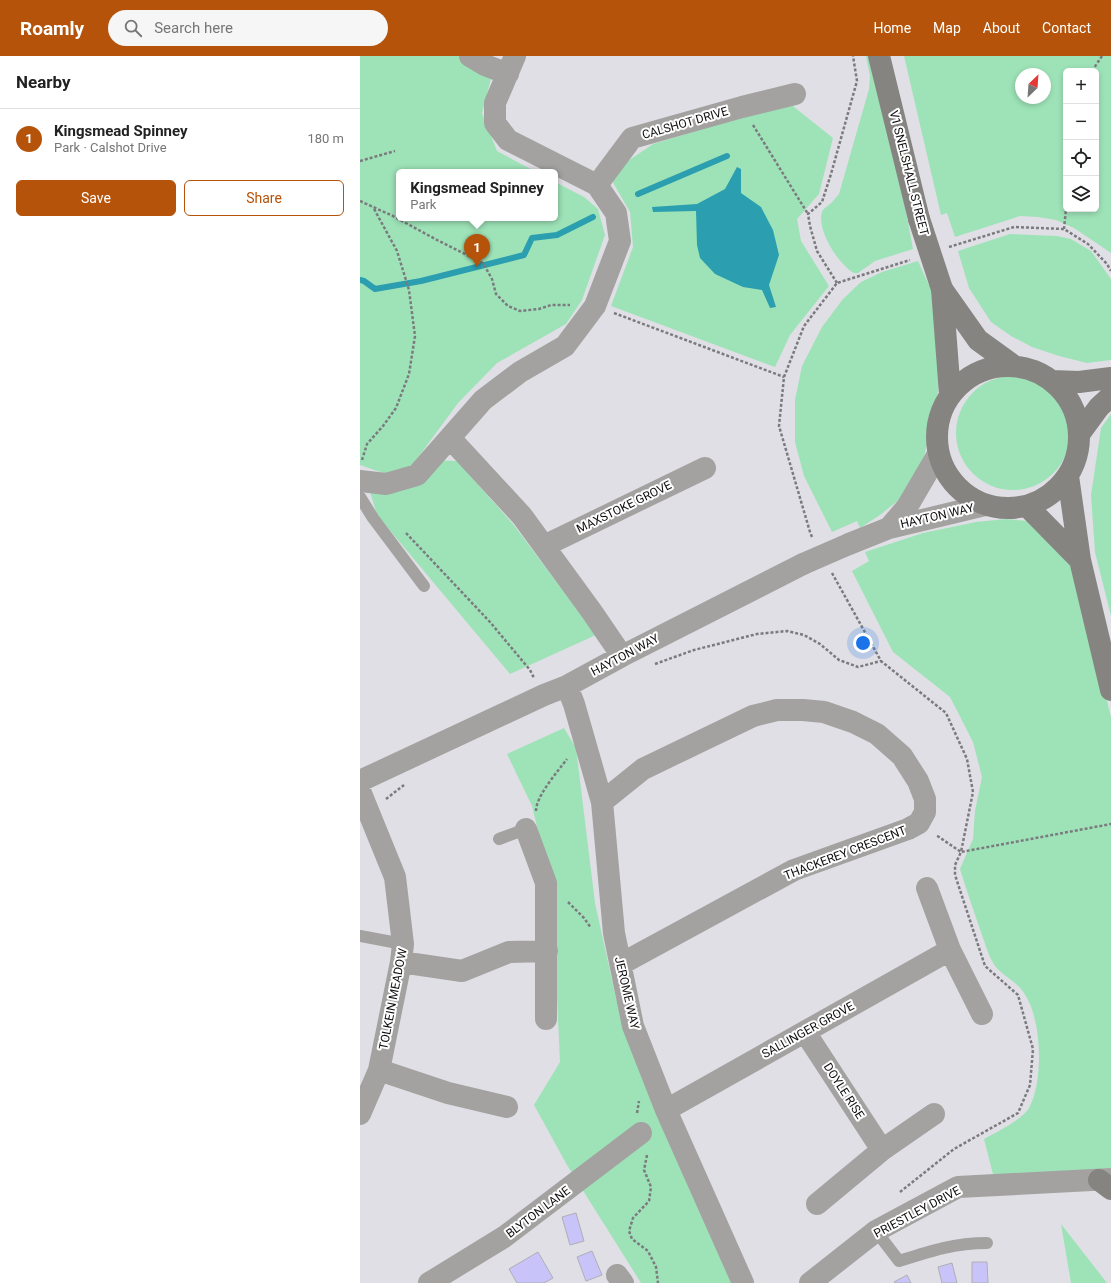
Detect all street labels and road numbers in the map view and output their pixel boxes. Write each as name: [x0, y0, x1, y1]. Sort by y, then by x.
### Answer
street label: CALSHOT DRIVE: [640, 104, 730, 142]
street label: V1 SNELSHALL STREET: [887, 109, 931, 237]
street label: MAXSTOKE GROVE: [574, 478, 674, 536]
street label: HAYTON WAY: [899, 501, 976, 531]
street label: HAYTON WAY: [589, 631, 662, 679]
street label: THACKEREY CRESCENT: [782, 823, 908, 883]
street label: TOLKEIN MEADOW: [376, 947, 410, 1051]
street label: JEROME WAY: [612, 955, 642, 1032]
street label: SALLINGER GROVE: [759, 999, 857, 1061]
street label: DOYLE RISE: [821, 1060, 867, 1122]
street label: BLYTON LANE: [503, 1183, 573, 1241]
street label: PRIESTLEY DRIVE: [871, 1183, 963, 1241]

